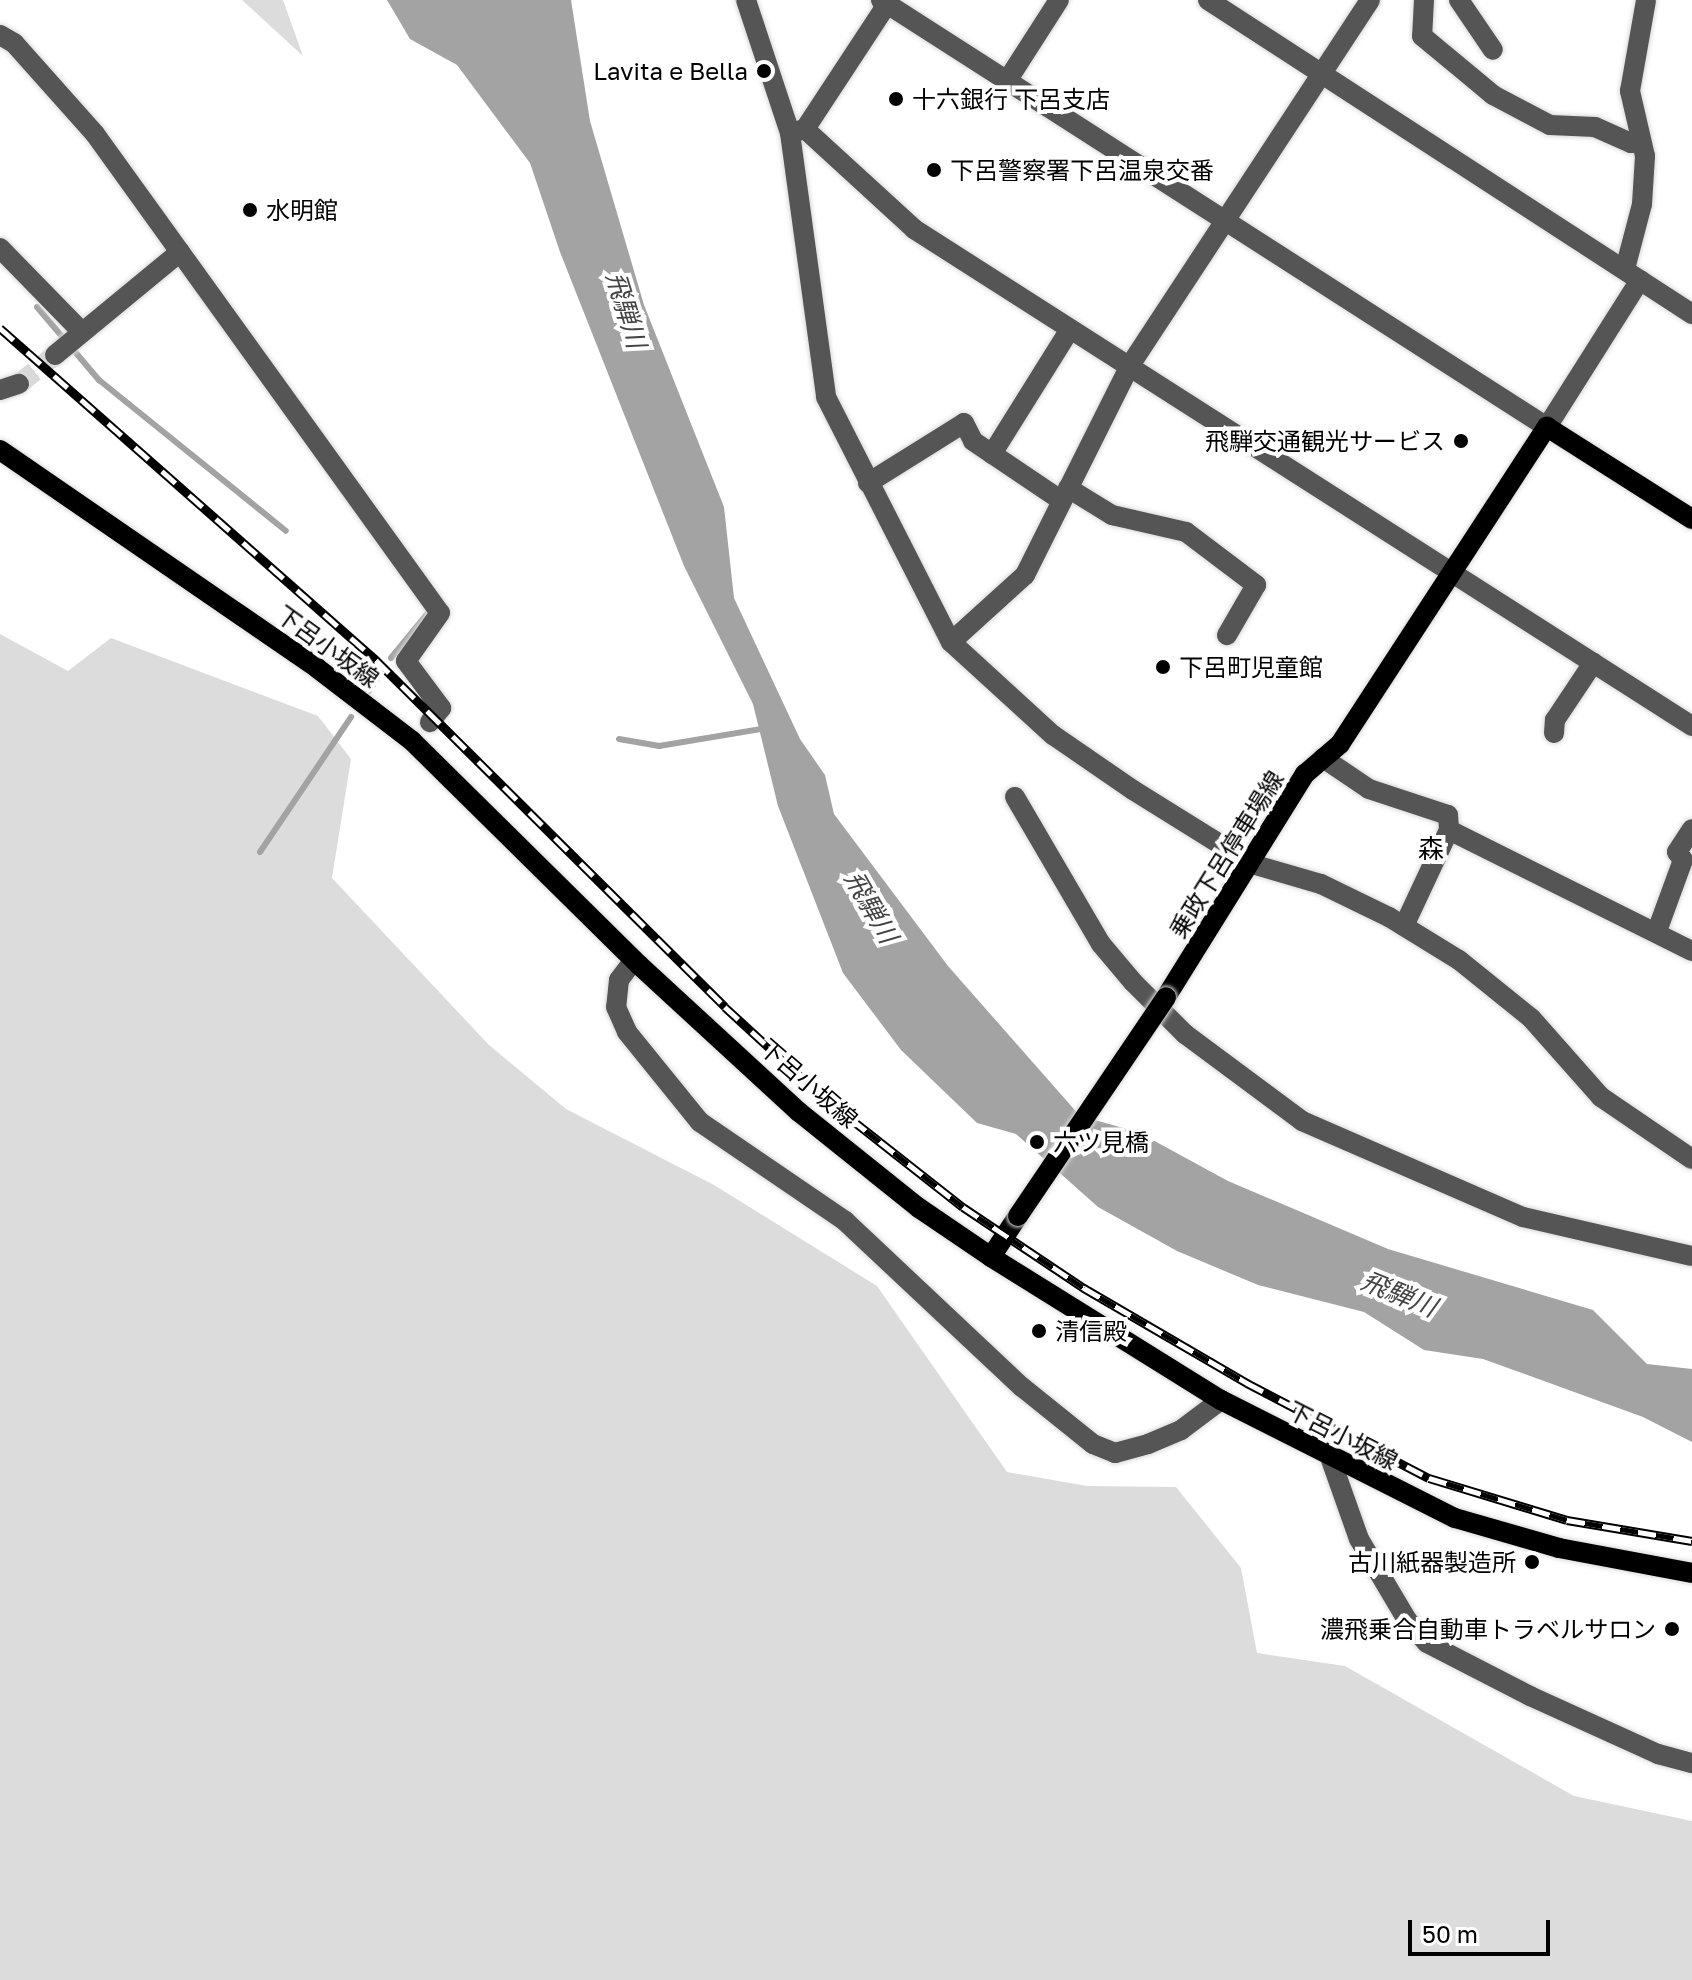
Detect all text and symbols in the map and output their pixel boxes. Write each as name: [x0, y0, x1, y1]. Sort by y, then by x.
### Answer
place label: Lavita e Bella: [593, 57, 748, 85]
marker: Lavita e Bella: [755, 62, 773, 80]
place label: 十六銀行 下呂支店: [912, 85, 1110, 113]
marker: 十六銀行 下呂支店: [887, 90, 905, 108]
place label: 下呂警察署下呂温泉交番: [950, 156, 1214, 184]
marker: 下呂警察署下呂温泉交番: [925, 161, 943, 179]
place label: 水明館: [266, 196, 338, 224]
marker: 水明館: [241, 201, 259, 219]
water label: 飛騨川: [600, 268, 652, 352]
place label: 飛騨交通観光サービス: [1205, 427, 1445, 455]
marker: 飛騨交通観光サービス: [1452, 432, 1470, 450]
street label: 下呂小坂線: [271, 599, 385, 693]
place label: 下呂町児童館: [1179, 653, 1323, 681]
marker: 下呂町児童館: [1154, 658, 1172, 676]
street label: 乗政下呂停車場線: [1163, 765, 1289, 943]
district label: 森: [1418, 833, 1444, 865]
water label: 飛騨川: [838, 865, 904, 949]
street label: 下呂小坂線: [754, 1033, 864, 1133]
place label: 六ツ見橋: [1053, 1128, 1149, 1156]
marker: 六ツ見橋: [1028, 1133, 1046, 1151]
water label: 飛騨川: [1357, 1265, 1441, 1323]
place label: 清信殿: [1055, 1317, 1127, 1345]
marker: 清信殿: [1030, 1322, 1048, 1340]
street label: 下呂小坂線: [1283, 1395, 1403, 1475]
place label: 古川紙器製造所: [1348, 1548, 1516, 1576]
marker: 古川紙器製造所: [1523, 1553, 1541, 1571]
place label: 濃飛乗合自動車トラベルサロン: [1320, 1615, 1656, 1643]
marker: 濃飛乗合自動車トラベルサロン: [1663, 1620, 1681, 1638]
scale bar: [1412, 1904, 1554, 1954]
text: 50 m: [1422, 1919, 1478, 1948]

